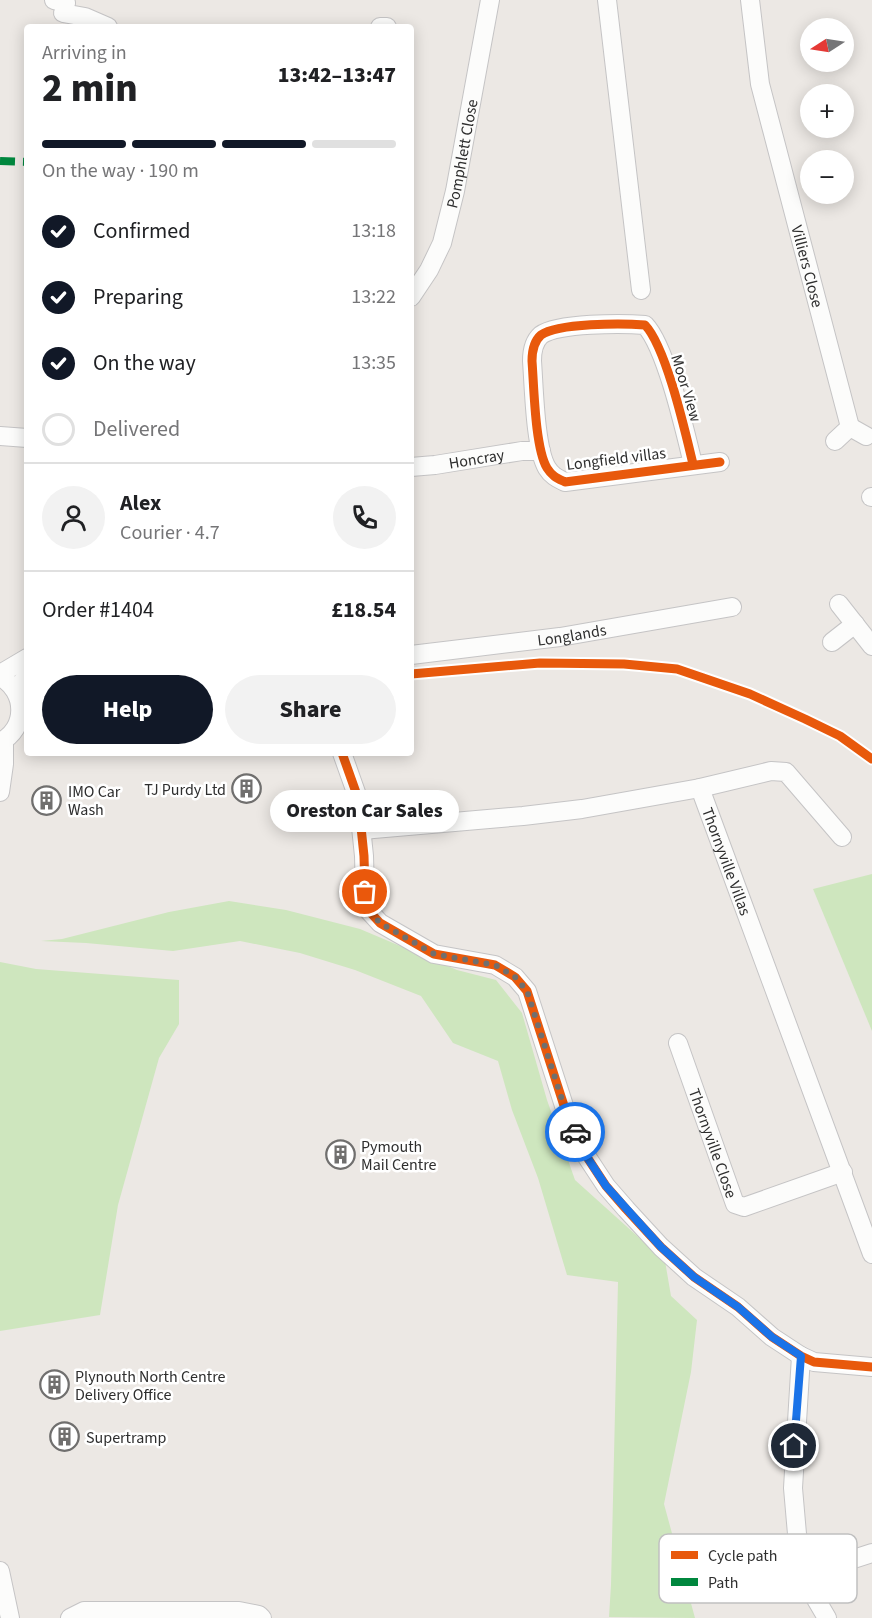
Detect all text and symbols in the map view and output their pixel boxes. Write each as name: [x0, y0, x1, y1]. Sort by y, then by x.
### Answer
north arrow: [800, 18, 854, 72]
map controls: [800, 18, 854, 204]
text: Arriving in: [42, 39, 127, 67]
text: 13:42–13:47: [278, 59, 396, 91]
text: 2 min: [42, 61, 138, 117]
button: +: [800, 84, 854, 138]
street label: Pomphlett Close: [441, 97, 484, 211]
button: −: [800, 150, 854, 204]
text: On the way · 190 m: [42, 157, 199, 185]
icon: check: [42, 215, 75, 248]
text: Confirmed: [93, 215, 190, 247]
text: 13:18: [351, 217, 396, 245]
street label: Villiers Close: [786, 223, 828, 310]
icon: check: [42, 281, 75, 314]
text: Preparing: [93, 281, 183, 313]
text: 13:22: [351, 283, 396, 311]
icon: check: [42, 347, 75, 380]
text: On the way: [93, 347, 196, 379]
text: 13:35: [351, 349, 396, 377]
street label: Moor View: [665, 352, 707, 425]
text: Delivered: [93, 413, 180, 445]
street label: Longfield villas: [565, 442, 667, 476]
street label: Honcray: [447, 444, 506, 475]
button: person: [42, 486, 105, 549]
button: phone: [333, 486, 396, 549]
text: Alex: [120, 487, 161, 519]
text: Courier · 4.7: [120, 519, 220, 547]
text: Order #1404: [42, 594, 154, 626]
text: £18.54: [331, 594, 396, 626]
street label: Longlands: [536, 619, 608, 652]
button: Help: [42, 675, 213, 744]
button: Share: [225, 675, 396, 744]
building icon: TJ Purdy Ltd: [231, 773, 263, 805]
place label: TJ Purdy Ltd: [144, 779, 226, 801]
place label: IMO Car Wash: [68, 781, 121, 821]
building icon: IMO Car Wash: [31, 784, 63, 816]
callout: Oreston Car Sales: [270, 790, 460, 832]
text: Oreston Car Sales: [286, 797, 443, 825]
street label: Thornyville Villas: [696, 804, 756, 919]
pin: [339, 866, 390, 917]
icon: bag: [348, 875, 381, 908]
street label: Thornyville Close: [683, 1085, 742, 1201]
courier: [545, 1102, 605, 1162]
icon: car: [559, 1116, 592, 1149]
place label: Pymouth Mail Centre: [361, 1136, 437, 1176]
building icon: Pymouth Mail Centre: [324, 1139, 356, 1171]
place label: Plynouth North Centre Delivery Office: [75, 1366, 226, 1406]
building icon: Plynouth North Centre Delivery Office: [38, 1369, 70, 1401]
pin: [768, 1420, 819, 1471]
building icon: Supertramp: [49, 1421, 81, 1453]
place label: Supertramp: [86, 1427, 167, 1449]
icon: home: [777, 1429, 810, 1462]
legend: [659, 1534, 857, 1603]
text: Cycle path: [708, 1545, 777, 1567]
text: Path: [708, 1572, 738, 1594]

